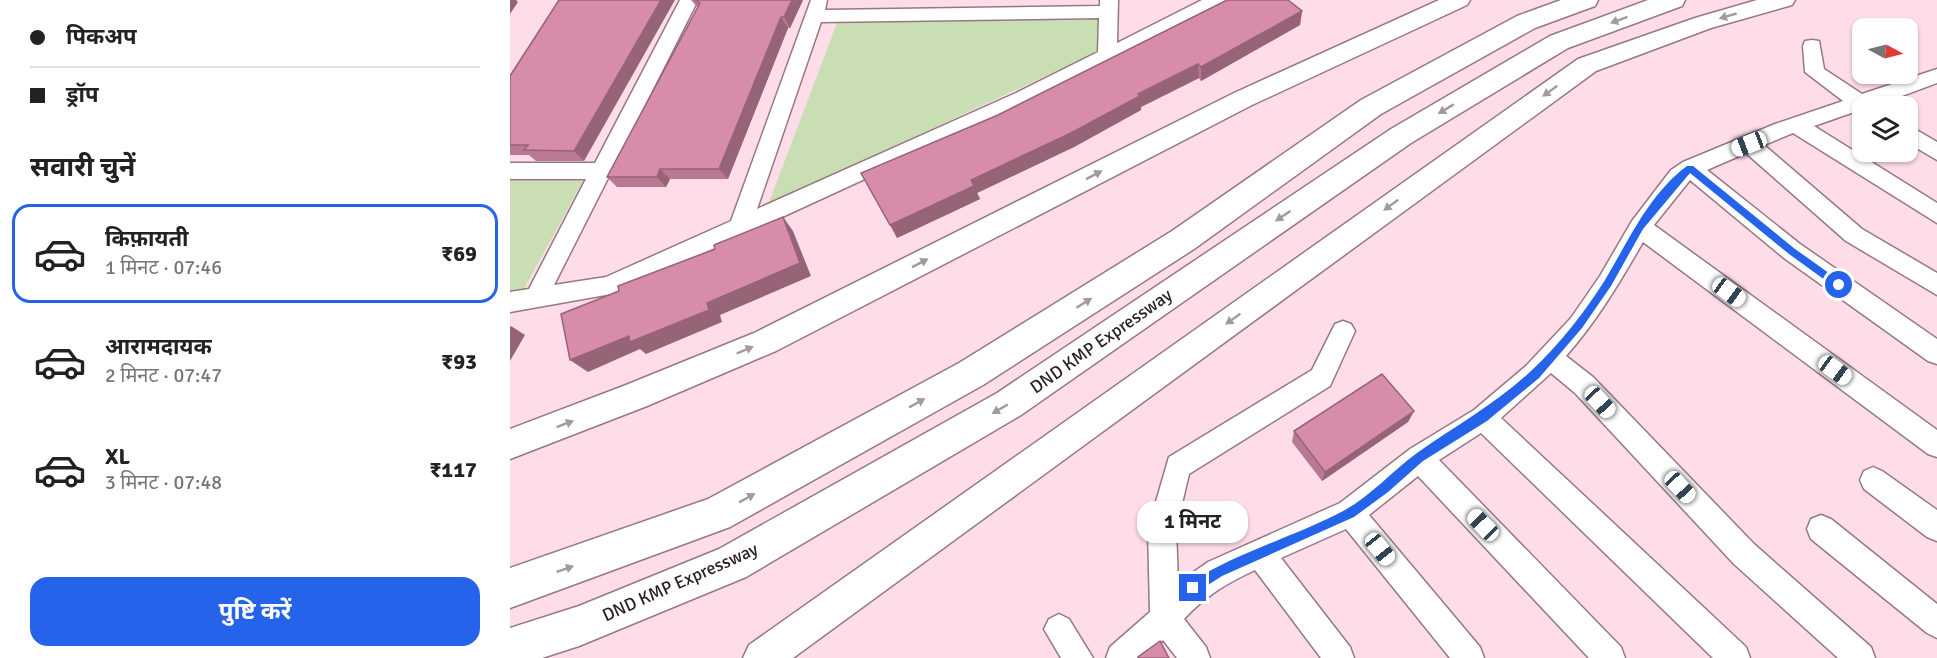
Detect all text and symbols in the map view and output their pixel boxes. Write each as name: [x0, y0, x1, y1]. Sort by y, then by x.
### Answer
one-way arrow: [1719, 12, 1737, 21]
one-way arrow: [1609, 16, 1627, 26]
north arrow: [1852, 18, 1918, 84]
map controls: [1852, 18, 1918, 162]
text: पिकअप: [66, 23, 137, 50]
text: ड्रॉप: [66, 81, 99, 108]
one-way arrow: [1542, 85, 1558, 97]
button: layers: [1852, 96, 1918, 162]
one-way arrow: [1438, 104, 1454, 115]
car: [1729, 129, 1769, 159]
text: सवारी चुनें: [30, 151, 135, 184]
one-way arrow: [1085, 170, 1102, 179]
one-way arrow: [1384, 199, 1400, 211]
one-way arrow: [1275, 210, 1291, 222]
text: किफ़ायती: [105, 225, 189, 252]
icon: car: [33, 227, 87, 281]
text: ₹69: [441, 240, 477, 267]
text: 1 मिनट · 07:46: [105, 255, 222, 280]
one-way arrow: [911, 258, 928, 268]
route start: [1825, 271, 1852, 298]
car: [1709, 274, 1749, 310]
street label: DND KMP Expressway: [1026, 283, 1177, 398]
one-way arrow: [1076, 297, 1092, 308]
one-way arrow: [1226, 313, 1242, 325]
text: आरामदायक: [105, 333, 212, 360]
icon: car: [33, 335, 87, 389]
one-way arrow: [737, 345, 755, 355]
text: ₹93: [441, 348, 477, 375]
car: [1815, 352, 1855, 388]
text: 2 मिनट · 07:47: [105, 363, 222, 388]
car: [1581, 383, 1619, 421]
one-way arrow: [909, 398, 926, 408]
one-way arrow: [991, 404, 1008, 414]
one-way arrow: [556, 418, 574, 428]
icon: car: [33, 443, 87, 497]
text: XL: [105, 443, 130, 470]
text: ₹117: [429, 456, 477, 483]
car: [1661, 468, 1699, 506]
text: 3 मिनट · 07:48: [105, 470, 222, 495]
one-way arrow: [738, 493, 755, 503]
callout: 1 मिनट: [1138, 501, 1248, 543]
car: [1464, 506, 1502, 544]
text: 1 मिनट: [1164, 509, 1221, 534]
car: [1362, 529, 1398, 569]
street label: DND KMP Expressway: [599, 538, 762, 626]
one-way arrow: [556, 564, 574, 573]
route end: [1179, 574, 1206, 601]
button: पुष्टि करें: [30, 577, 480, 646]

